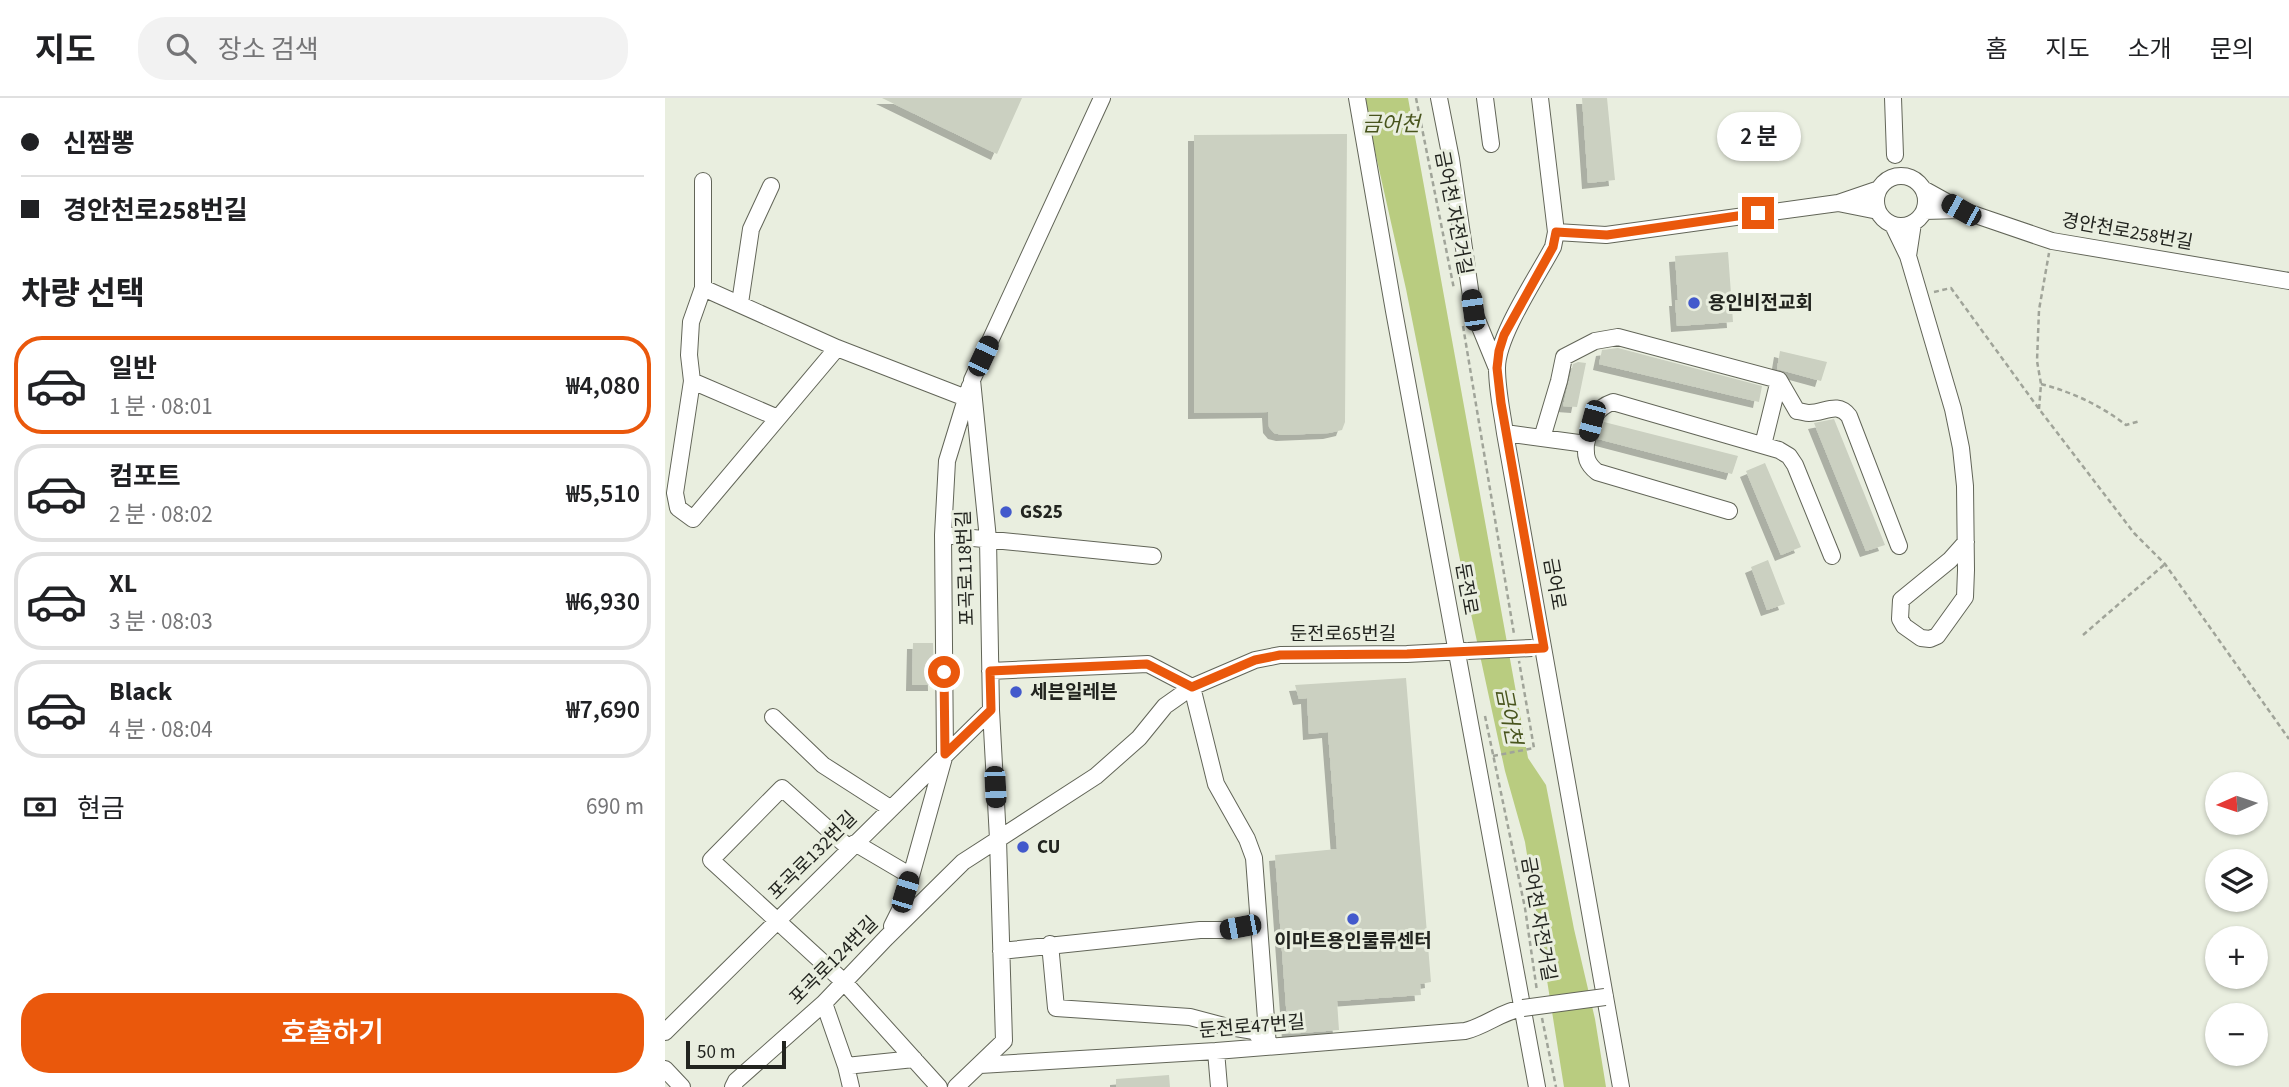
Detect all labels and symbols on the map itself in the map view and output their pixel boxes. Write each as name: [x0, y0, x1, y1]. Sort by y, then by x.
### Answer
water label: 금어천: [1362, 109, 1423, 139]
callout: 2 분: [1716, 111, 1800, 160]
street label: 금어천 자전거길: [1428, 148, 1478, 278]
car: [1938, 191, 1985, 229]
route end: [1742, 197, 1774, 229]
street label: 경안천로258번길: [2059, 207, 2195, 257]
car: [1460, 288, 1487, 332]
place label: 용인비전교회: [1708, 290, 1813, 317]
marker: 용인비전교회: [1686, 295, 1702, 311]
car: [965, 333, 1002, 379]
car: [1577, 398, 1608, 444]
place label: GS25: [1020, 499, 1063, 526]
marker: GS25: [998, 504, 1014, 520]
street label: 포곡로118번길: [950, 510, 982, 626]
street label: 금어로: [1536, 556, 1572, 612]
street label: 둔전로: [1448, 561, 1484, 617]
street label: 둔전로65번길: [1290, 621, 1396, 648]
route start: [928, 656, 960, 688]
place label: 세븐일레븐: [1030, 679, 1117, 706]
marker: 세븐일레븐: [1008, 684, 1024, 700]
water label: 금어천: [1489, 685, 1530, 750]
car: [984, 765, 1007, 809]
north arrow: [2205, 772, 2268, 835]
street label: 포곡로132번길: [763, 806, 863, 906]
place label: CU: [1037, 834, 1060, 861]
marker: CU: [1015, 839, 1031, 855]
street label: 금어천 자전거길: [1514, 855, 1562, 983]
car: [889, 869, 922, 915]
street label: 포곡로124번길: [784, 911, 884, 1011]
marker: 이마트용인물류센터: [1345, 911, 1361, 927]
car: [1218, 913, 1263, 941]
place label: 이마트용인물류센터: [1274, 928, 1432, 955]
street label: 둔전로47번길: [1198, 1009, 1306, 1045]
scale bar: [686, 1038, 786, 1070]

